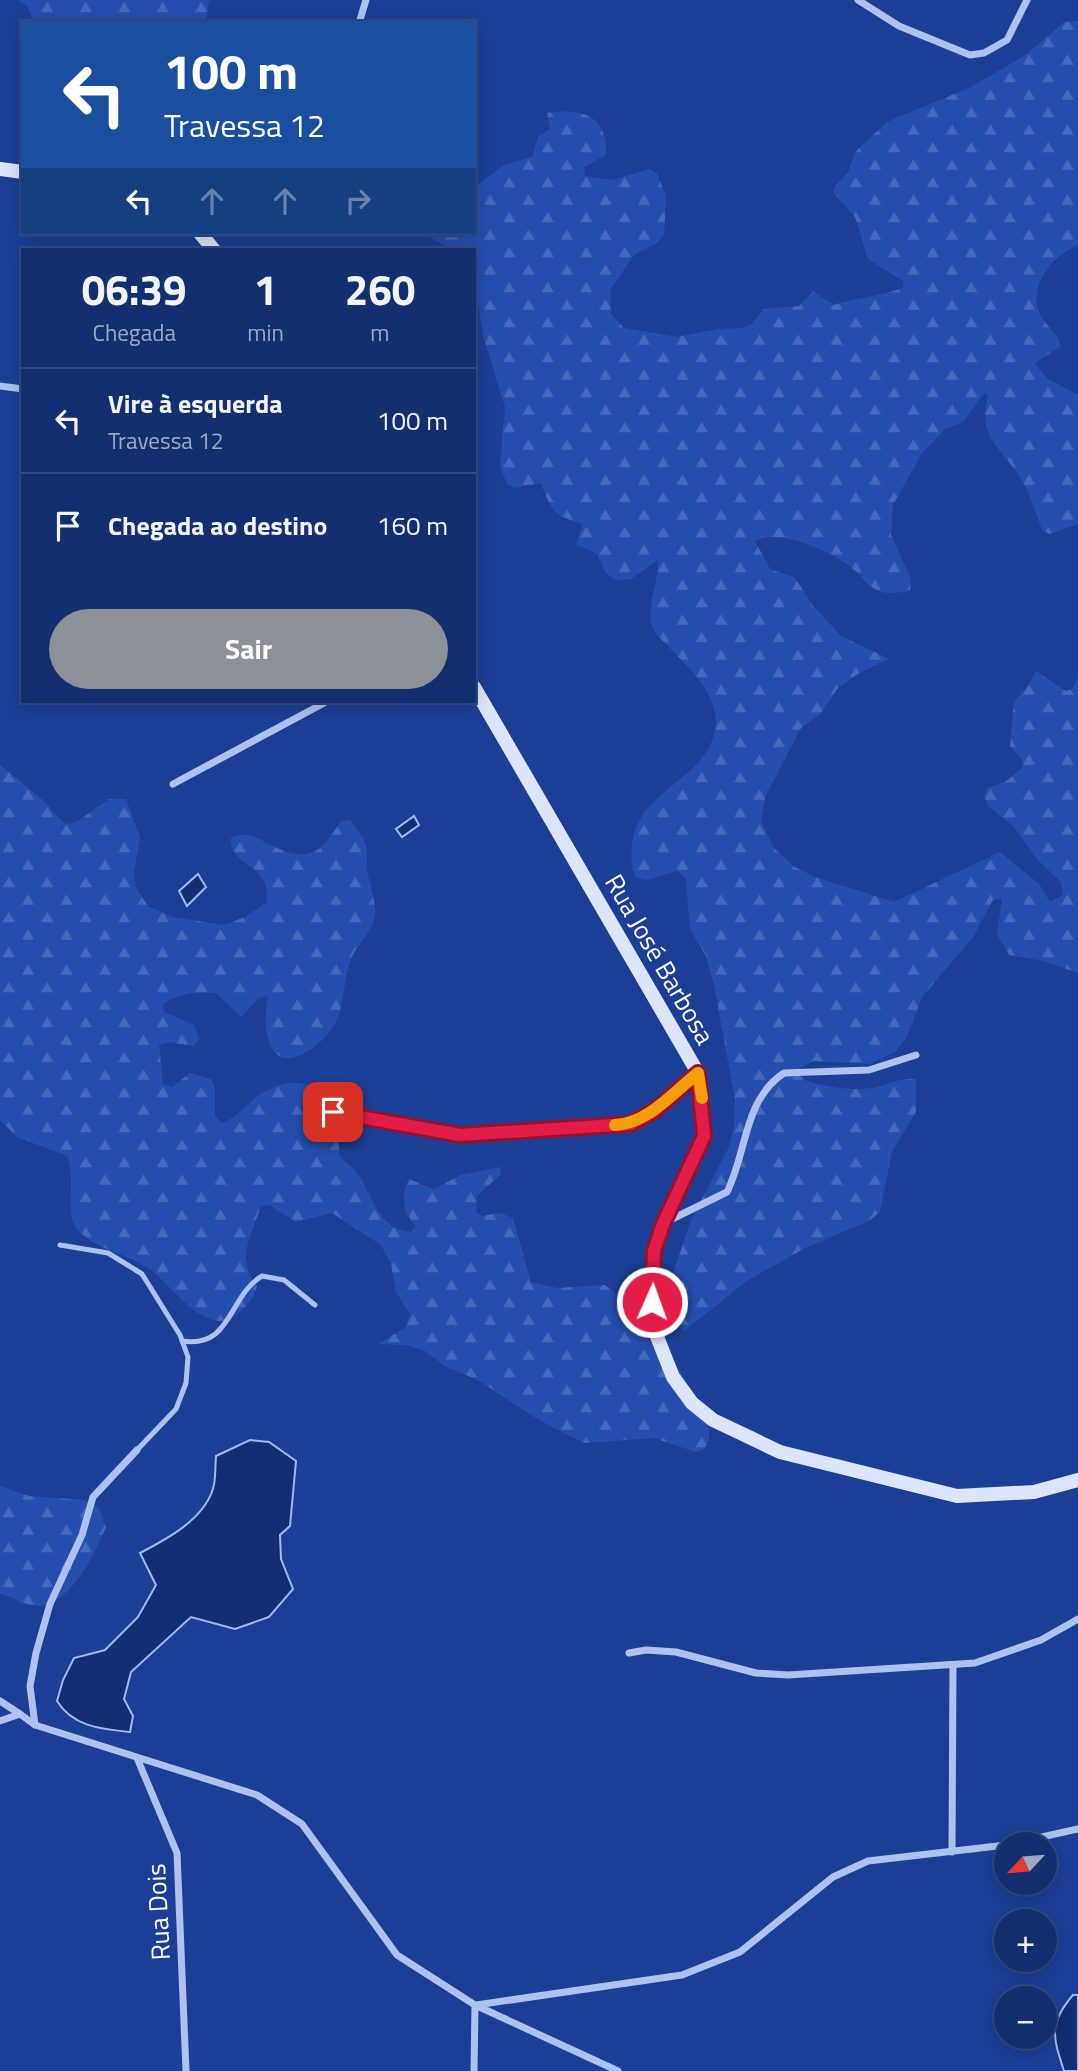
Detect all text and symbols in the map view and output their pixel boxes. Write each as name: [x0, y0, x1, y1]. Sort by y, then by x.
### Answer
text: 100 m: [164, 33, 298, 108]
icon: left: [49, 49, 140, 140]
text: Travessa 12: [164, 101, 325, 149]
icon: left: [120, 182, 158, 220]
icon: ahead: [193, 182, 231, 220]
icon: ahead: [266, 182, 304, 220]
icon: right: [339, 182, 377, 220]
text: 06:39: [82, 257, 187, 321]
text: 1: [254, 257, 277, 321]
text: 260: [345, 257, 415, 321]
text: Chegada: [92, 315, 176, 350]
text: min: [247, 315, 284, 350]
text: m: [370, 315, 390, 350]
text: Vire à esquerda: [108, 384, 283, 423]
text: 100 m: [377, 401, 448, 440]
icon: left: [49, 402, 87, 440]
text: Travessa 12: [108, 423, 224, 458]
text: Chegada ao destino: [108, 506, 327, 545]
text: 160 m: [377, 506, 448, 545]
icon: arrive: [49, 507, 87, 545]
button: Sair: [49, 609, 448, 689]
street label: Rua José Barbosa: [595, 866, 725, 1052]
pin: [303, 1082, 363, 1142]
icon: arrive: [314, 1093, 352, 1131]
position arrow: [615, 1265, 689, 1339]
north arrow: [994, 1832, 1057, 1895]
map controls: [994, 1832, 1057, 2049]
street label: Rua Dois: [136, 1863, 180, 1961]
button: +: [994, 1909, 1057, 1972]
button: −: [994, 1986, 1057, 2049]

